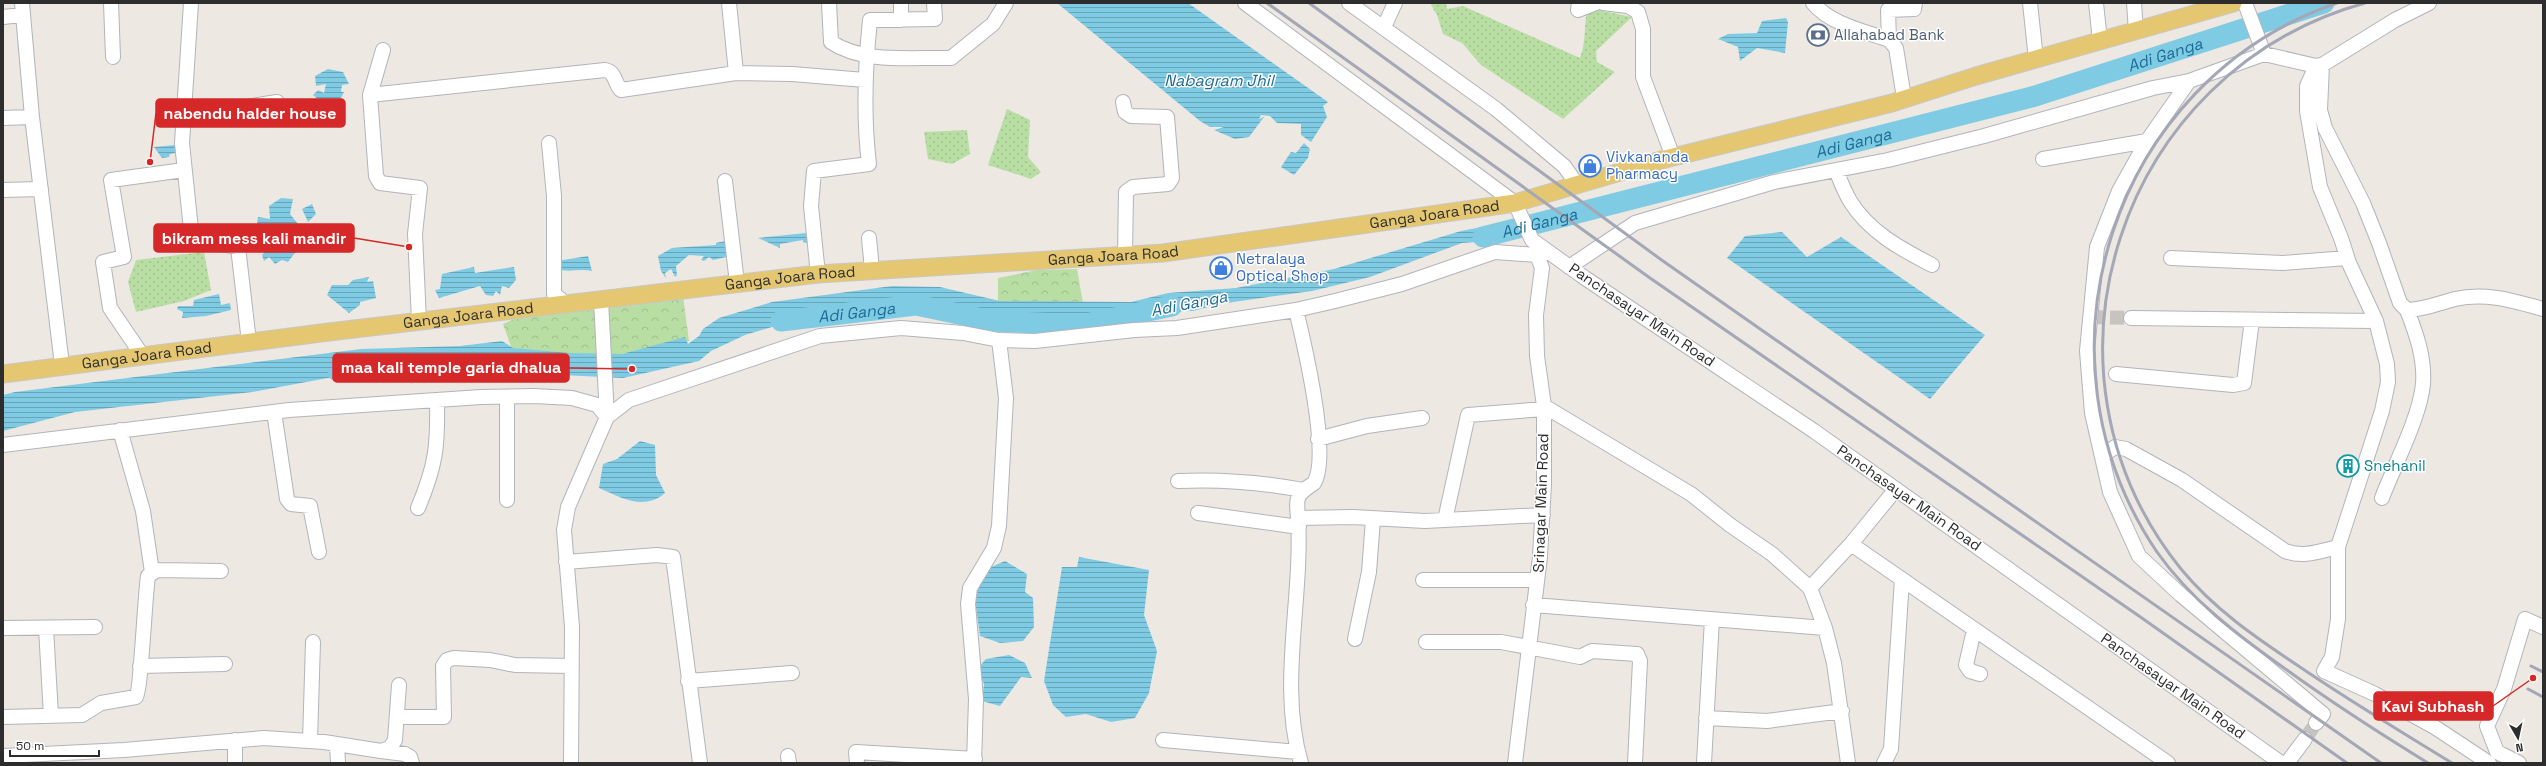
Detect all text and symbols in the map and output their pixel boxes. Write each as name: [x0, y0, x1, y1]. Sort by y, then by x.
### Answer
bank icon: Allahabad Bank: [1805, 22, 1831, 48]
place label: Allahabad Bank: [1834, 25, 1945, 44]
water label: Adi Ganga: [2125, 33, 2206, 77]
water label: Nabagram Jhil: [1164, 70, 1276, 91]
callout: nabendu halder house: [156, 99, 345, 127]
text: nabendu halder house: [164, 103, 336, 124]
water label: Adi Ganga: [1813, 123, 1894, 163]
place label: Vivkananda Pharmacy: [1606, 147, 1689, 183]
shop icon: Vivkananda Pharmacy: [1577, 153, 1603, 179]
street label: Ganga Joara Road: [1368, 195, 1501, 233]
water label: Adi Ganga: [1499, 203, 1580, 243]
callout: bikram mess kali mandir: [154, 224, 354, 252]
text: bikram mess kali mandir: [162, 228, 346, 249]
street label: Ganga Joara Road: [1047, 241, 1180, 269]
place label: Netralaya Optical Shop: [1236, 249, 1328, 285]
shop icon: Netralaya Optical Shop: [1208, 255, 1234, 281]
street label: Panchasayar Main Road: [1566, 259, 1719, 371]
street label: Ganga Joara Road: [724, 262, 856, 294]
water label: Adi Ganga: [1149, 286, 1230, 321]
water label: Adi Ganga: [817, 297, 897, 328]
street label: Ganga Joara Road: [402, 298, 534, 332]
street label: Ganga Joara Road: [81, 337, 213, 373]
callout: maa kali temple garia dhalua: [333, 354, 569, 382]
text: maa kali temple garia dhalua: [341, 357, 561, 378]
street label: Srinagar Main Road: [1529, 433, 1552, 573]
street label: Panchasayar Main Road: [1833, 440, 1985, 555]
building icon: Snehanil: [2335, 453, 2361, 479]
place label: Snehanil: [2364, 456, 2426, 475]
street label: Panchasayar Main Road: [2097, 628, 2249, 743]
callout: Kavi Subhash: [2374, 692, 2493, 720]
text: Kavi Subhash: [2382, 696, 2484, 717]
north arrow: [2498, 718, 2538, 758]
scale bar: [10, 732, 99, 758]
text: 50 m: [16, 738, 44, 754]
text: N: [2515, 740, 2524, 755]

